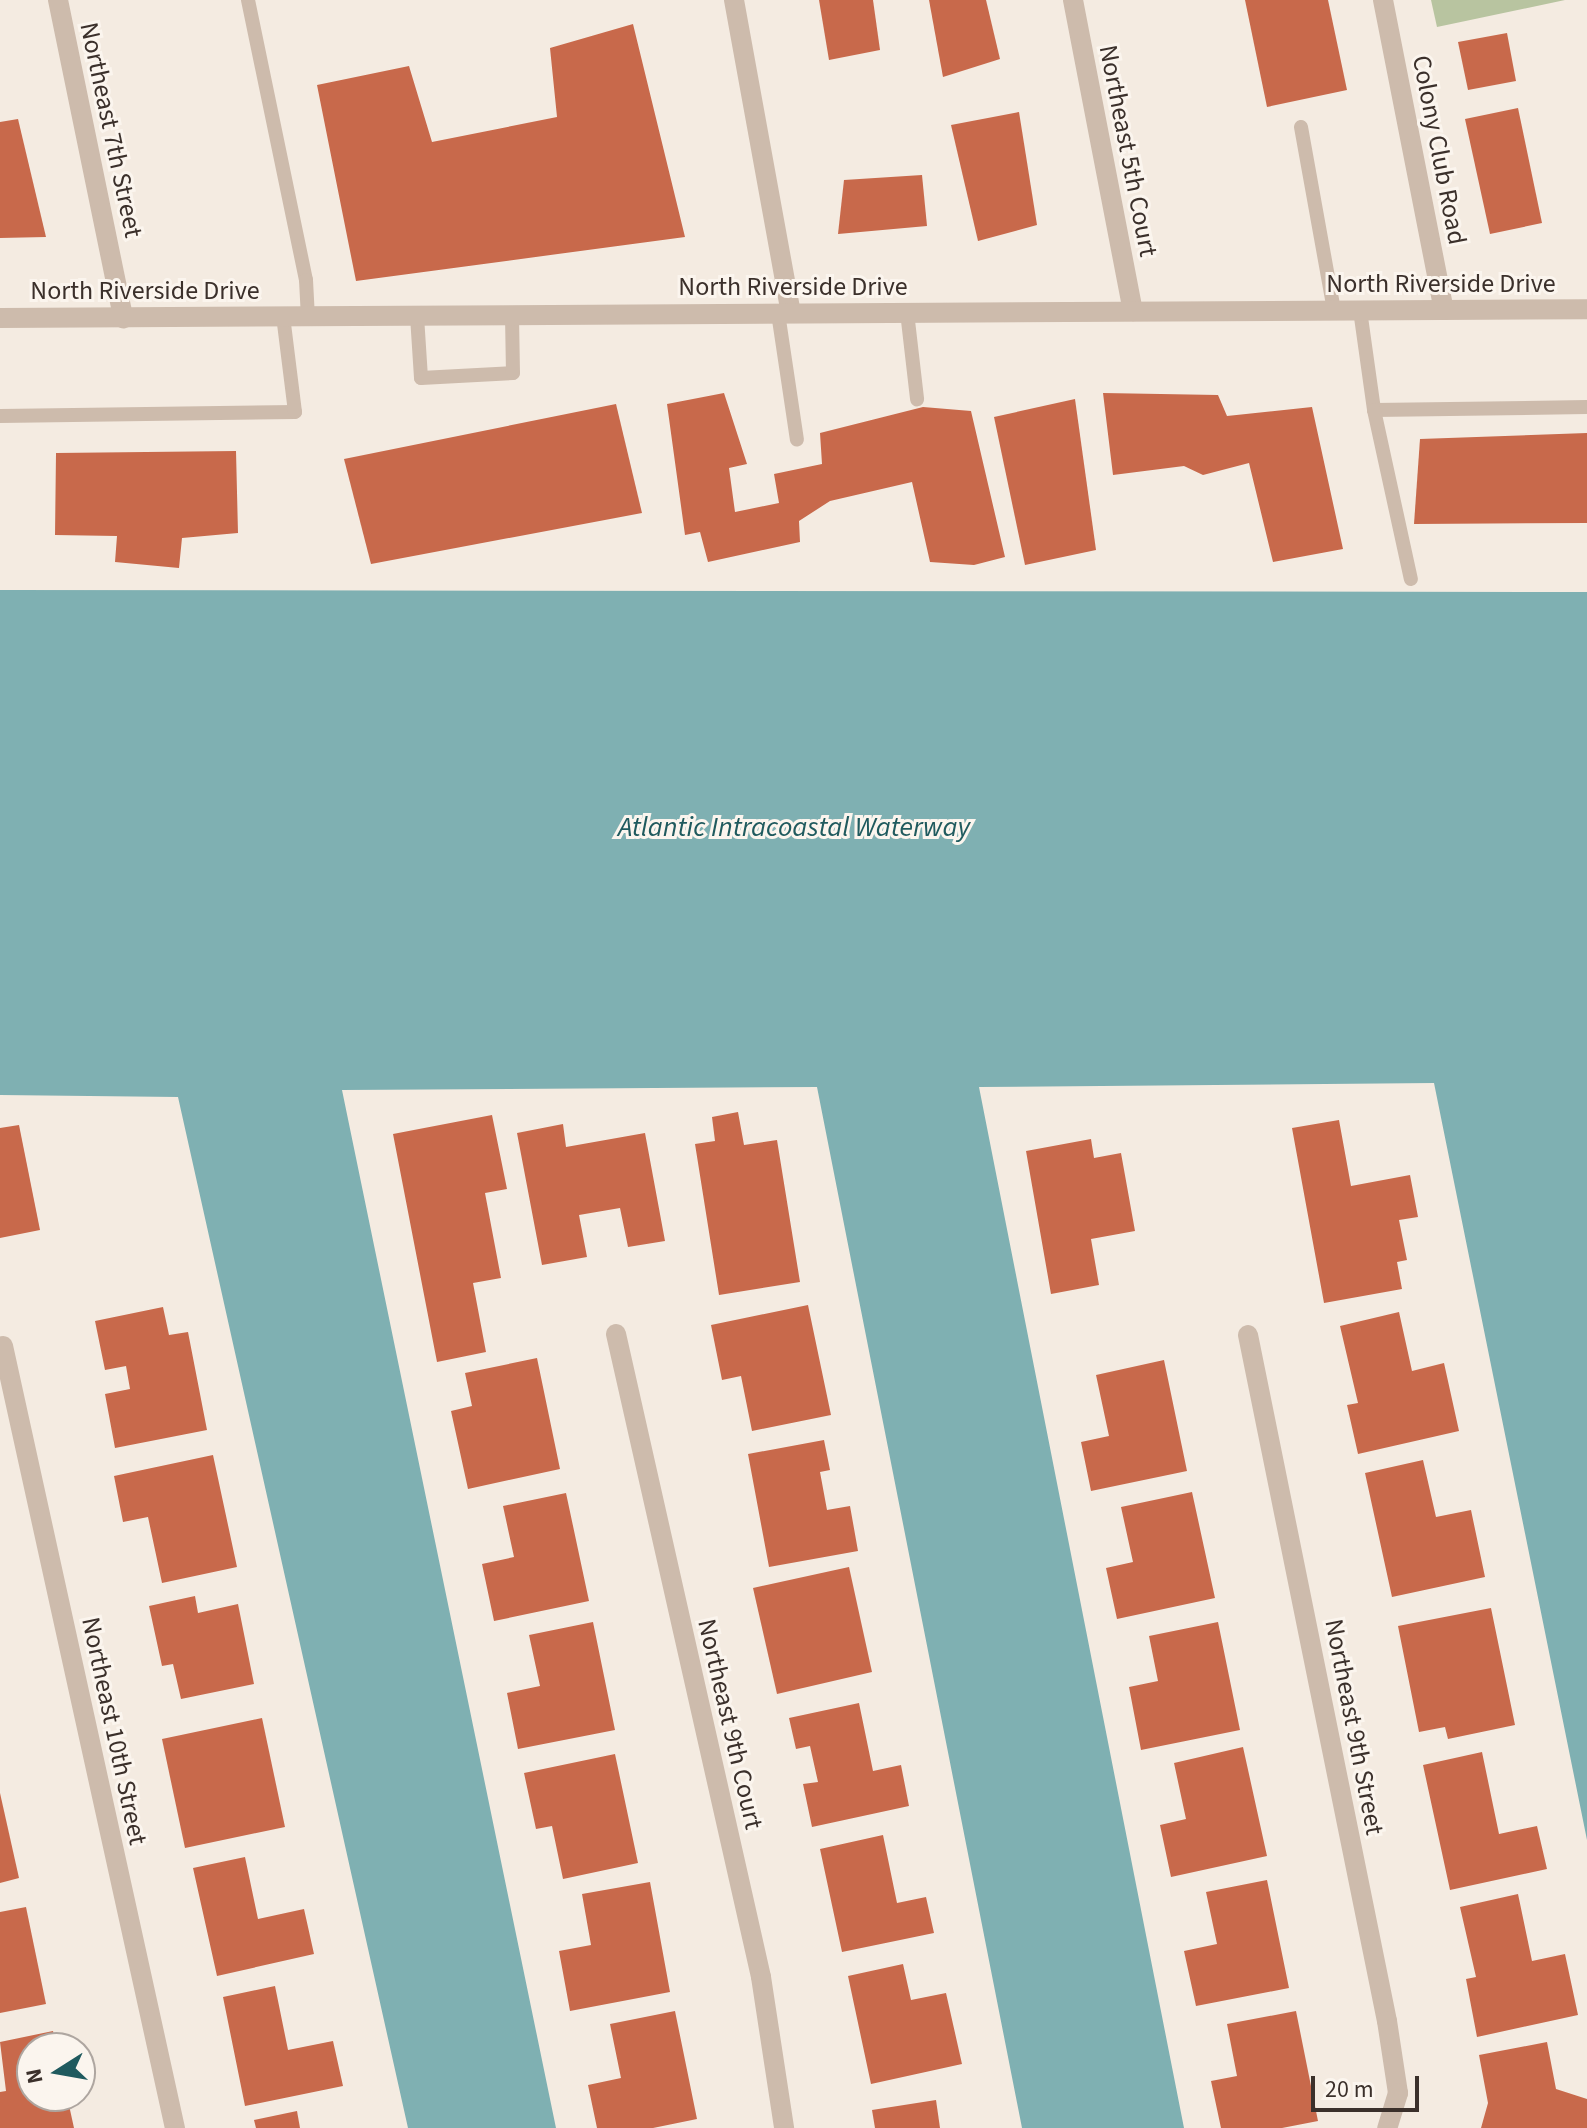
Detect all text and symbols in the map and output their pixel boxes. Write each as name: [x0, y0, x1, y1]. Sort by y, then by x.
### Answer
street label: Northeast 7th Street: [73, 20, 149, 240]
street label: Northeast 5th Court: [1092, 43, 1164, 259]
street label: Colony Club Road: [1405, 53, 1473, 247]
street label: North Riverside Drive: [1326, 268, 1556, 300]
street label: North Riverside Drive: [678, 271, 908, 303]
street label: North Riverside Drive: [30, 275, 260, 307]
water label: Atlantic Intracoastal Waterway: [618, 810, 970, 844]
street label: Northeast 10th Street: [75, 1614, 153, 1848]
street label: Northeast 9th Court: [691, 1616, 769, 1832]
street label: Northeast 9th Street: [1318, 1617, 1390, 1837]
north arrow: [16, 2032, 96, 2112]
scale bar: [1315, 2060, 1423, 2110]
text: N: [17, 2066, 52, 2086]
text: 20 m: [1325, 2072, 1374, 2107]

